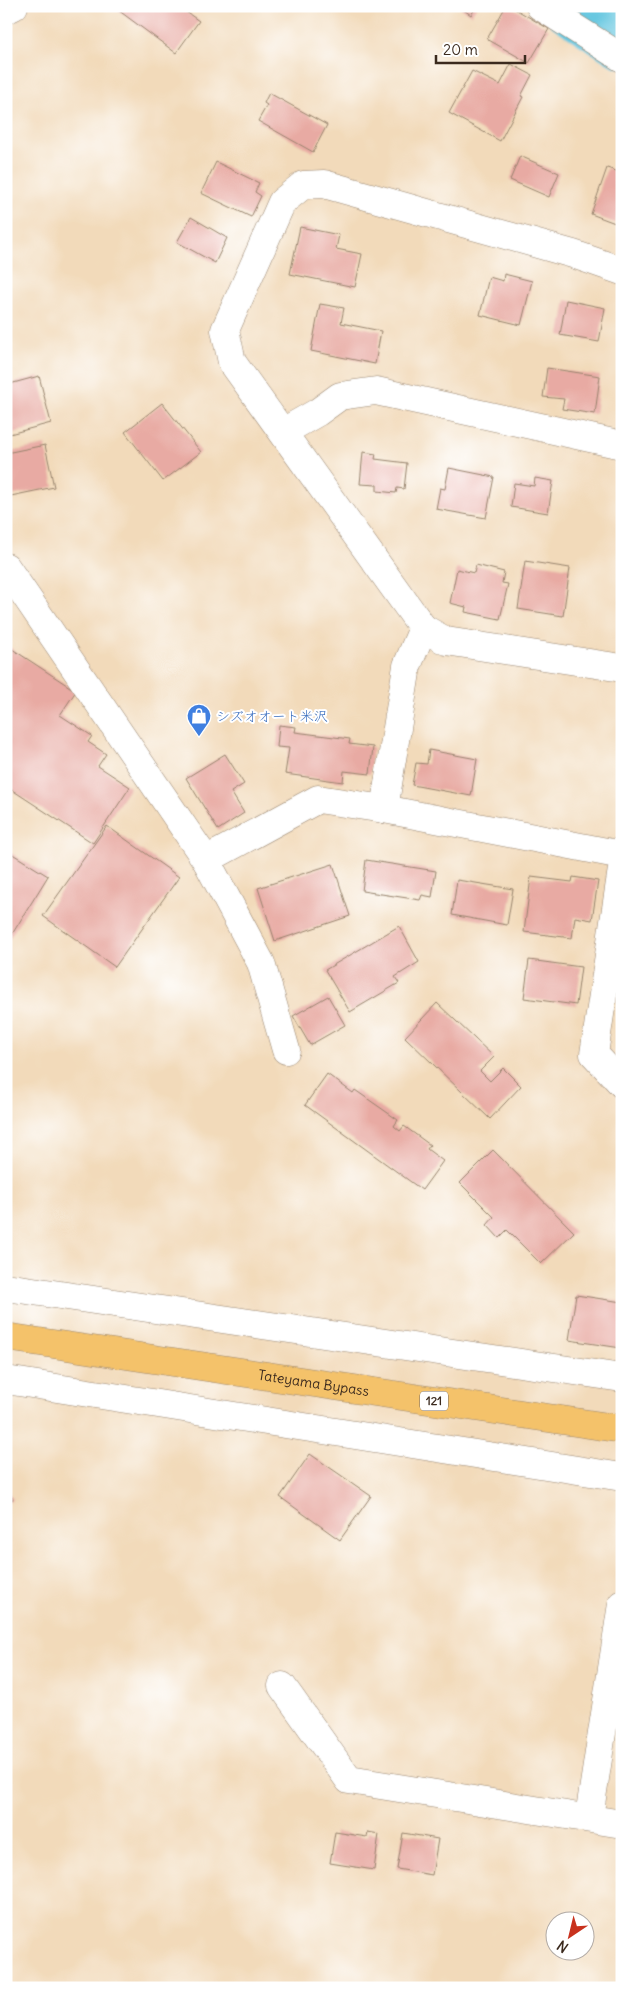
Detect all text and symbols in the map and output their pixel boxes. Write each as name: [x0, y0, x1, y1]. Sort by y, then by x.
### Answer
scale bar: [436, 32, 524, 64]
text: 20 m: [443, 40, 478, 59]
shop icon: シズオオート米沢: [186, 703, 212, 737]
place label: シズオオート米沢: [216, 707, 328, 725]
street label: Tateyama Bypass: [257, 1366, 370, 1400]
road number: 121: [420, 1392, 448, 1410]
north arrow: [546, 1912, 596, 1962]
text: N: [553, 1936, 572, 1957]

